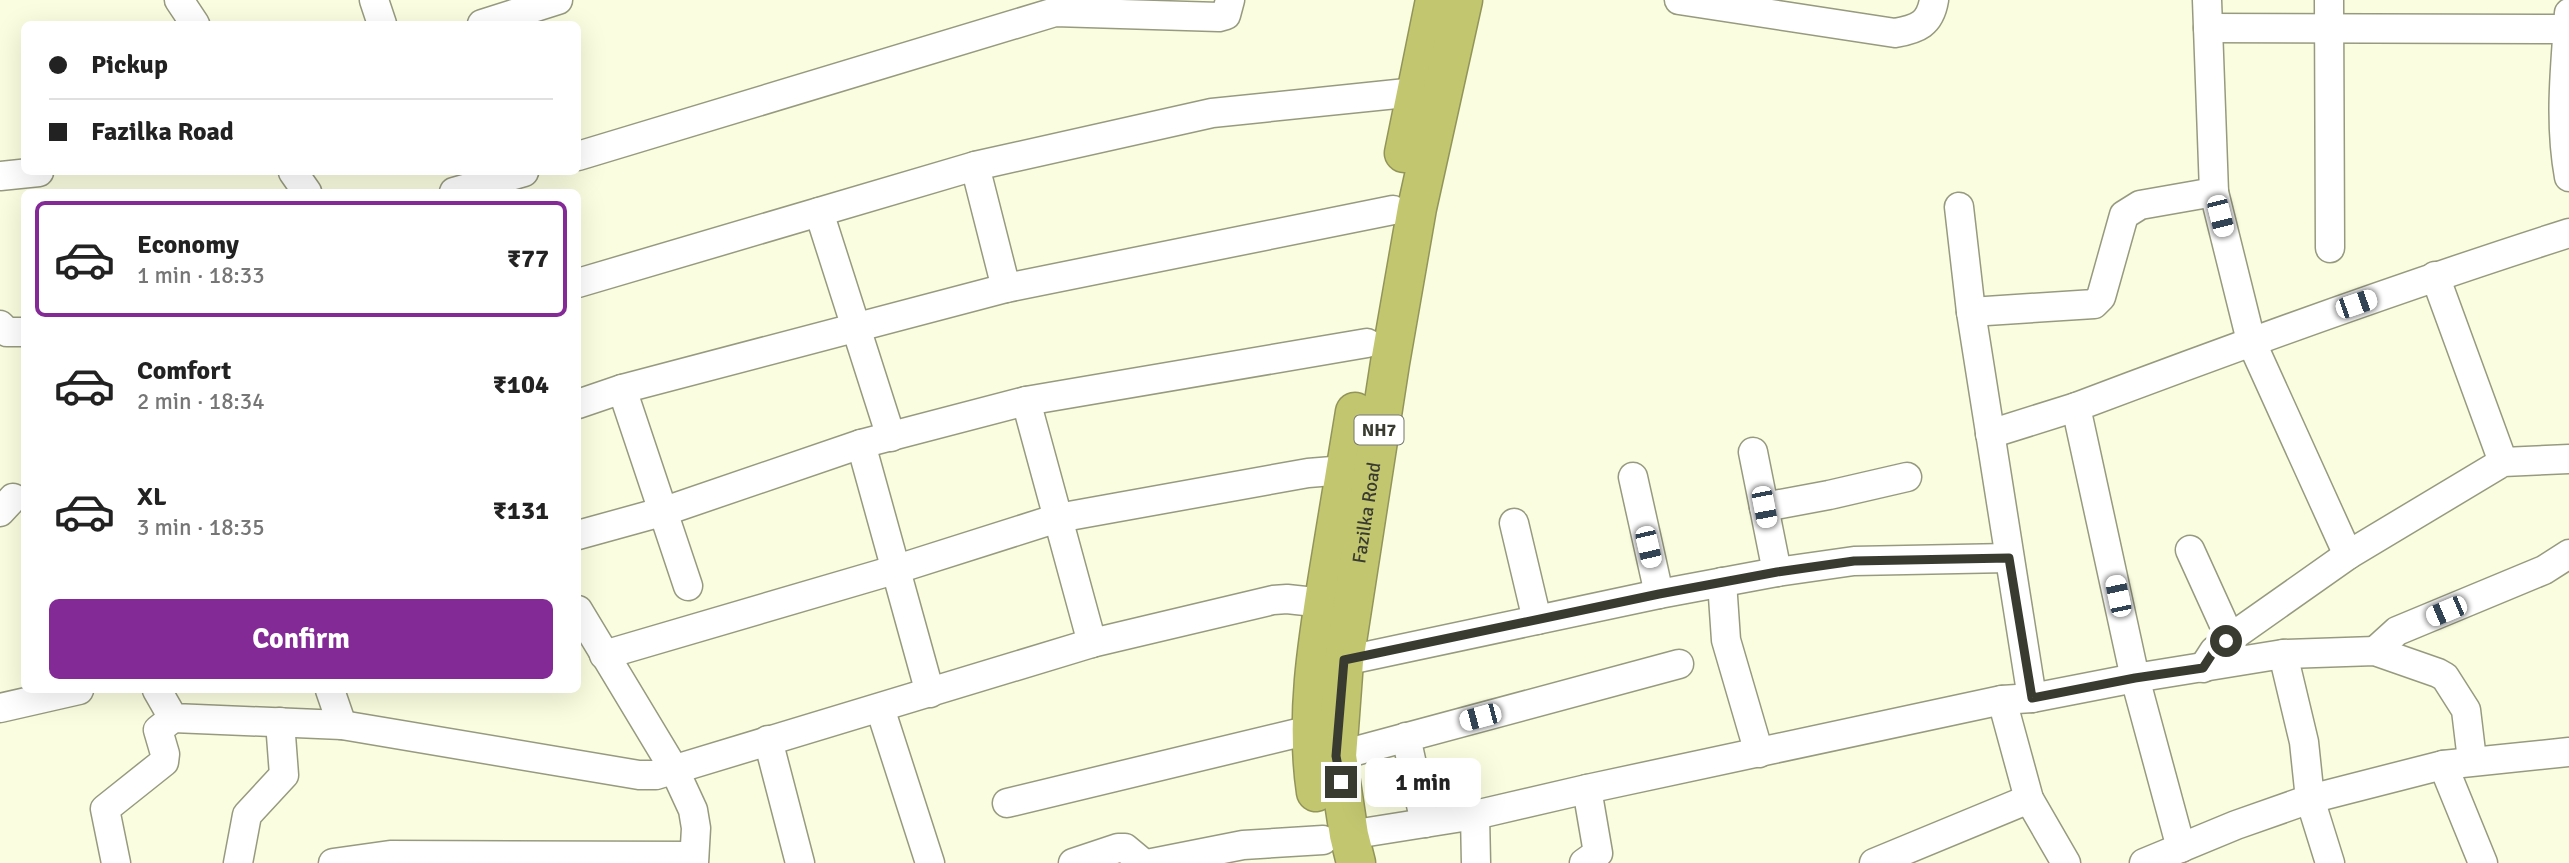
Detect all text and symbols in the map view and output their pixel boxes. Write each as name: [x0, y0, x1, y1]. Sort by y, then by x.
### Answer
text: Pickup: [91, 49, 168, 81]
text: Fazilka Road: [91, 116, 234, 148]
car: [2205, 193, 2236, 239]
icon: car: [53, 228, 116, 291]
text: Economy: [137, 229, 239, 261]
text: ₹77: [507, 243, 549, 275]
text: 1 min · 18:33: [137, 261, 265, 290]
car: [2333, 287, 2380, 321]
icon: car: [53, 354, 116, 417]
text: Comfort: [137, 355, 231, 387]
text: ₹104: [493, 369, 549, 401]
text: 2 min · 18:34: [137, 387, 265, 416]
road number: NH7: [1354, 416, 1404, 444]
street label: Fazilka Road: [1347, 460, 1387, 565]
icon: car: [53, 480, 116, 543]
text: XL: [137, 481, 167, 513]
car: [1750, 484, 1779, 530]
text: ₹131: [493, 495, 549, 527]
text: 3 min · 18:35: [137, 513, 265, 542]
car: [1634, 524, 1663, 570]
car: [2104, 573, 2133, 619]
car: [2423, 593, 2470, 629]
button: Confirm: [49, 599, 553, 679]
route start: [2210, 625, 2242, 657]
car: [1457, 701, 1504, 733]
callout: 1 min: [1366, 758, 1481, 806]
route end: [1325, 766, 1357, 798]
text: 1 min: [1395, 768, 1451, 797]

